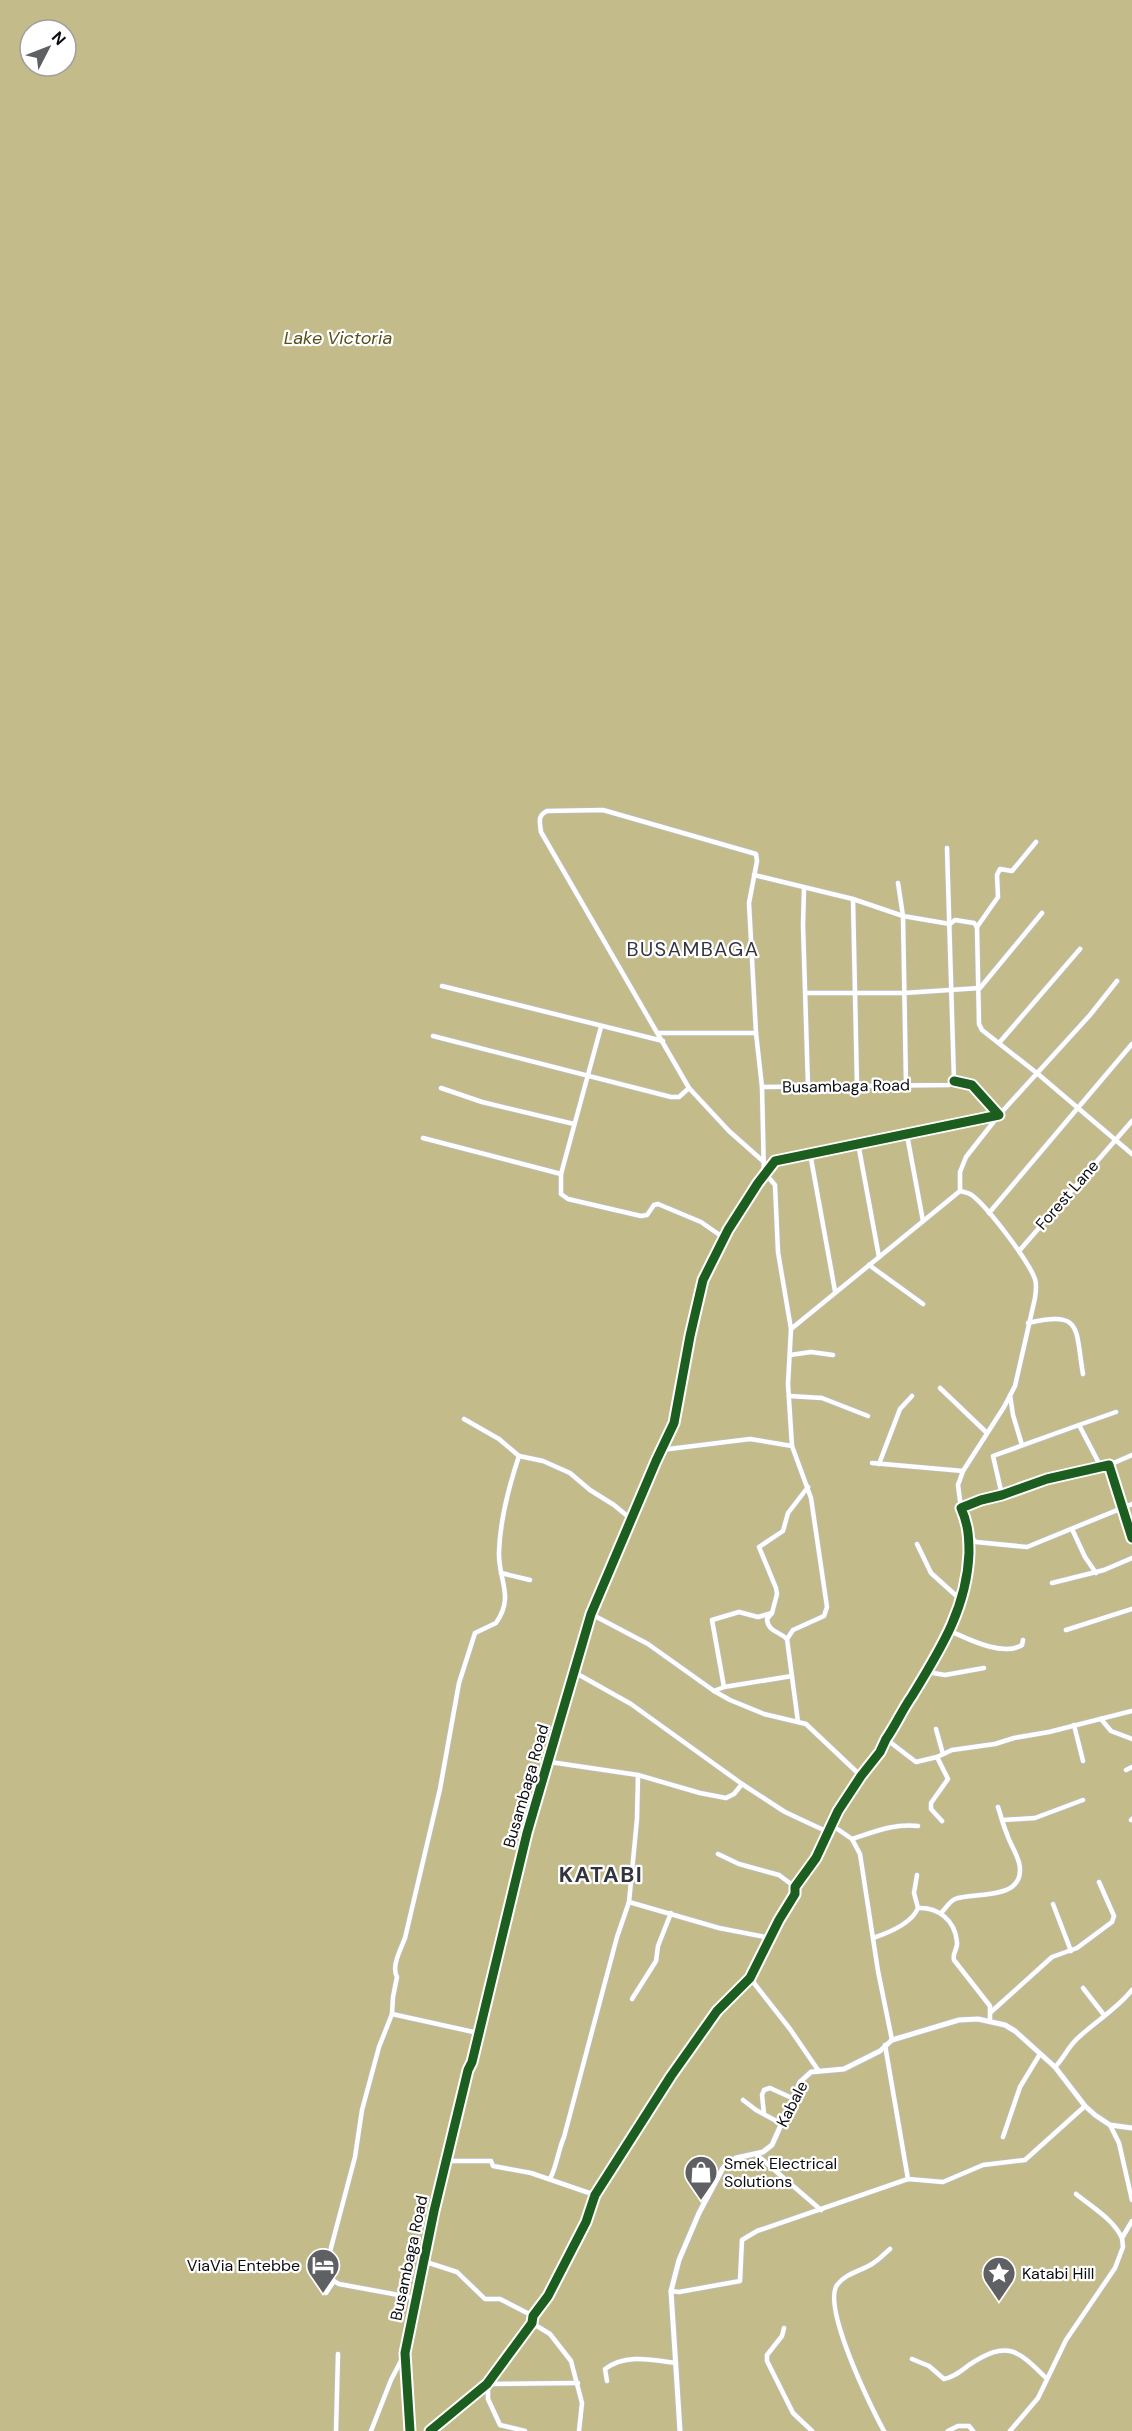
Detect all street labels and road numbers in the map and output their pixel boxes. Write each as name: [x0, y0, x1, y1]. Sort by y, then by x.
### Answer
street label: Busambaga Road: [782, 1074, 910, 1098]
street label: Forest Lane: [1031, 1156, 1103, 1234]
street label: Busambaga Road: [498, 1722, 554, 1850]
street label: Kabale: [772, 2077, 812, 2131]
street label: Busambaga Road: [385, 2193, 433, 2323]

